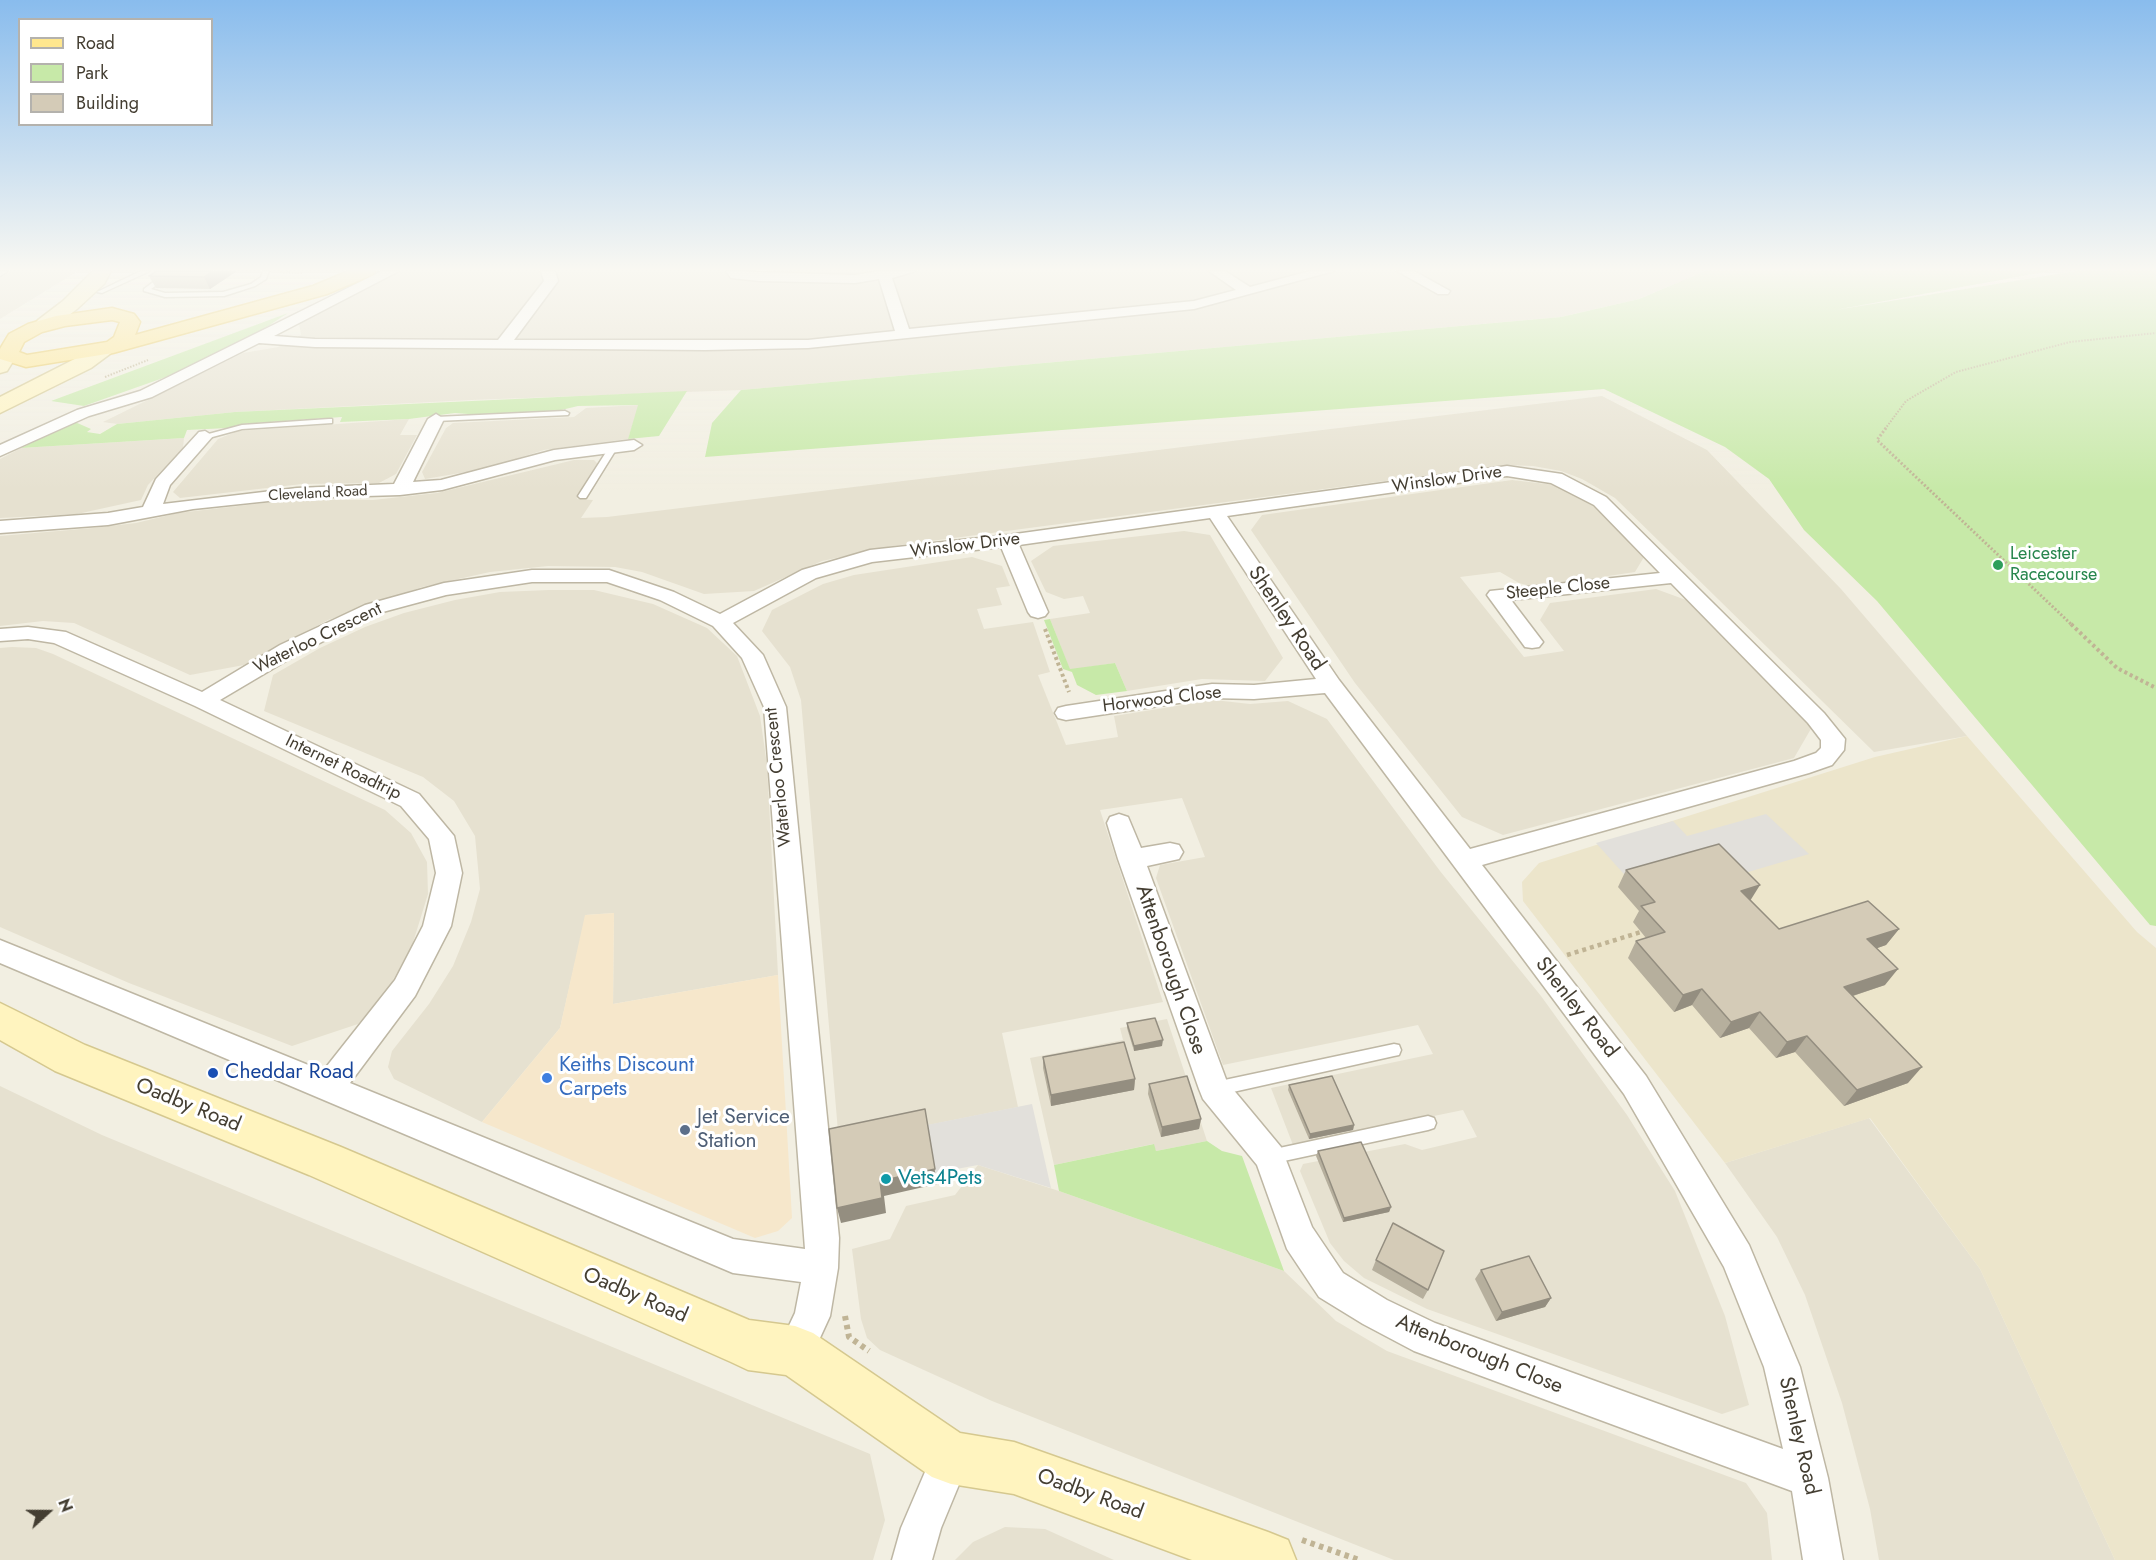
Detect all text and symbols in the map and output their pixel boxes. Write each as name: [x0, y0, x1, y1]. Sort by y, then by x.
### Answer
legend: [18, 18, 213, 126]
text: Road: [76, 30, 115, 56]
text: Park: [76, 60, 108, 86]
text: Building: [76, 90, 139, 116]
street label: Winslow Drive: [1391, 462, 1503, 498]
street label: Cleveland Road: [268, 482, 368, 506]
street label: Winslow Drive: [909, 529, 1021, 563]
place label: Leicester Racecourse: [2010, 544, 2097, 586]
marker: Leicester Racecourse: [1991, 558, 2005, 572]
street label: Shenley Road: [1242, 562, 1330, 676]
street label: Steeple Close: [1505, 573, 1611, 605]
street label: Waterloo Crescent: [250, 599, 386, 679]
street label: Horwood Close: [1101, 682, 1223, 718]
street label: Waterloo Crescent: [761, 706, 797, 848]
street label: Internet Roadtrip: [281, 731, 405, 805]
street label: Attenborough Close: [1129, 882, 1211, 1058]
street label: Shenley Road: [1529, 953, 1623, 1063]
place label: Keiths Discount Carpets: [559, 1053, 694, 1103]
place label: Cheddar Road: [225, 1060, 354, 1086]
marker: Cheddar Road: [206, 1066, 220, 1080]
marker: Keiths Discount Carpets: [540, 1071, 554, 1085]
street label: Oadby Road: [132, 1073, 244, 1139]
place label: Jet Service Station: [697, 1105, 790, 1155]
marker: Jet Service Station: [678, 1123, 692, 1137]
place label: Vets4Pets: [898, 1166, 982, 1192]
marker: Vets4Pets: [879, 1172, 893, 1186]
street label: Oadby Road: [579, 1263, 691, 1329]
street label: Attenborough Close: [1392, 1310, 1566, 1400]
street label: Shenley Road: [1772, 1374, 1824, 1498]
street label: Oadby Road: [1033, 1464, 1147, 1526]
north arrow: [18, 1482, 78, 1542]
text: N: [52, 1495, 78, 1515]

